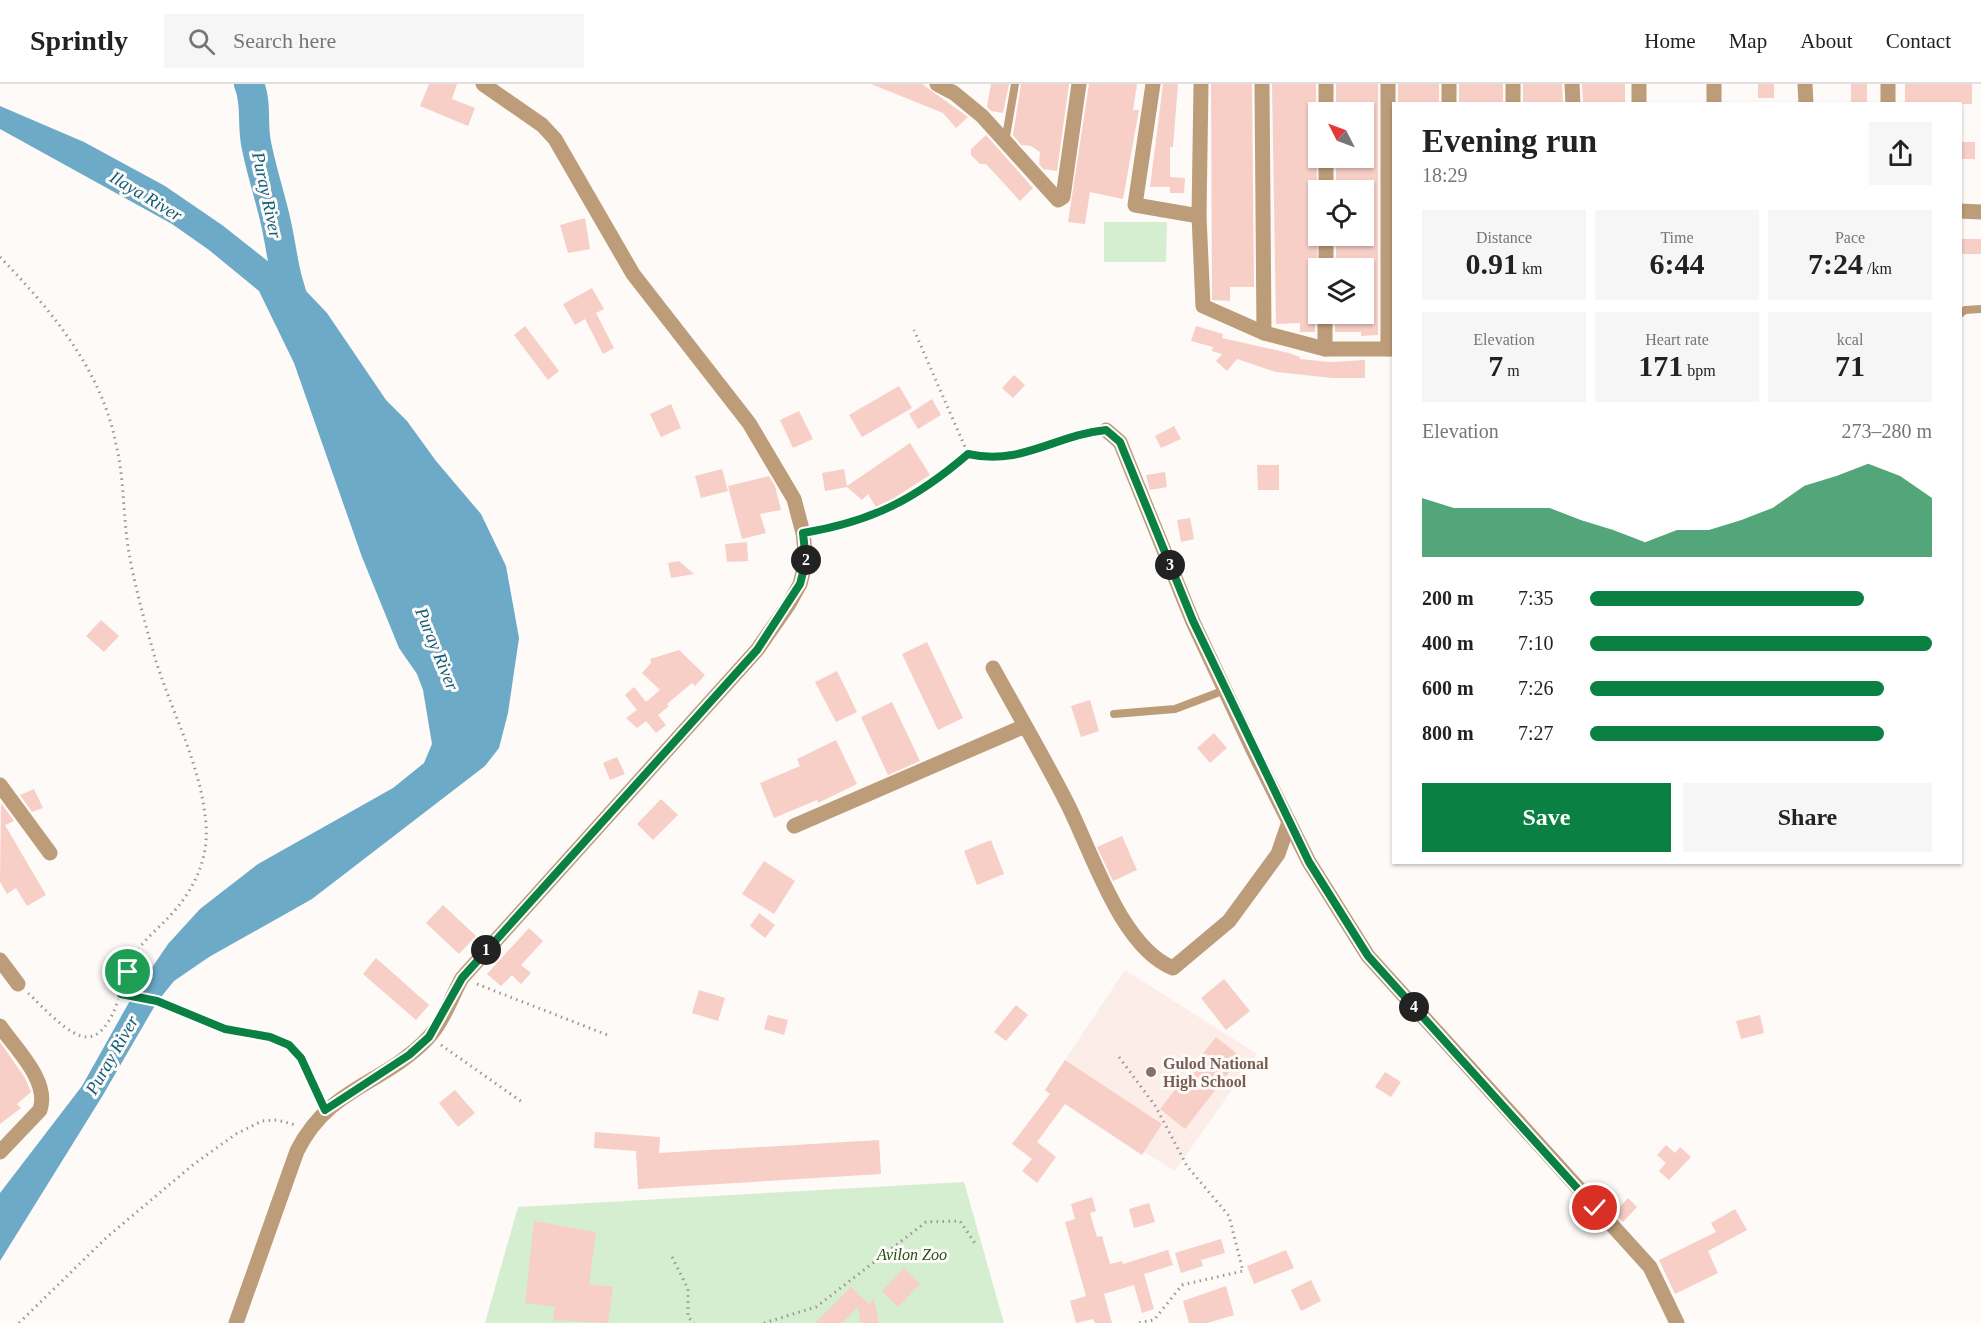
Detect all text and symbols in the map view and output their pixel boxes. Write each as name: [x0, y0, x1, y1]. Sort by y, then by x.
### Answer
search box: [164, 14, 584, 68]
text: Sprintly: [30, 25, 128, 56]
icon: search: [185, 25, 218, 58]
text: Search here: [233, 28, 336, 53]
text: Home: [1644, 29, 1696, 53]
text: Map: [1729, 29, 1767, 53]
text: About: [1800, 29, 1853, 53]
text: Contact: [1886, 29, 1951, 53]
north arrow: [1308, 102, 1374, 168]
map controls: [1308, 102, 1374, 324]
button: share: [1869, 122, 1932, 185]
text: Evening run: [1422, 123, 1597, 159]
water label: Puray River: [248, 149, 286, 241]
text: 18:29: [1422, 164, 1468, 186]
water label: Ilaya River: [106, 166, 186, 226]
button: locate: [1308, 180, 1374, 246]
text: Distance: [1476, 229, 1532, 246]
text: Time: [1660, 229, 1694, 246]
text: Pace: [1835, 229, 1865, 246]
text: 0.91: [1466, 247, 1518, 280]
text: 6:44: [1650, 247, 1705, 280]
text: 7:24: [1808, 247, 1863, 280]
button: layers: [1308, 258, 1374, 324]
text: km: [1518, 260, 1542, 277]
text: /km: [1863, 260, 1892, 277]
text: Elevation: [1473, 331, 1535, 348]
text: Heart rate: [1645, 331, 1709, 348]
text: kcal: [1837, 331, 1863, 348]
text: 7: [1488, 349, 1503, 382]
text: 171: [1638, 349, 1683, 382]
text: 71: [1835, 349, 1865, 382]
text: m: [1503, 362, 1520, 379]
text: bpm: [1683, 362, 1716, 379]
text: Elevation: [1422, 420, 1499, 442]
text: 273–280 m: [1841, 420, 1932, 442]
pin: 2: [791, 545, 821, 575]
pin: 3: [1155, 550, 1185, 580]
text: 2: [802, 551, 810, 568]
text: 3: [1166, 556, 1174, 573]
text: 200 m: [1422, 587, 1474, 609]
text: 7:35: [1518, 587, 1554, 609]
water label: Puray River: [411, 604, 463, 694]
text: 400 m: [1422, 632, 1474, 654]
text: 7:10: [1518, 632, 1554, 654]
text: 600 m: [1422, 677, 1474, 699]
text: 7:26: [1518, 677, 1554, 699]
text: 800 m: [1422, 722, 1474, 744]
text: 7:27: [1518, 722, 1554, 744]
button: Save: [1422, 783, 1671, 852]
button: Share: [1683, 783, 1932, 852]
pin: 1: [471, 935, 501, 965]
text: 1: [482, 941, 490, 958]
pin: [102, 946, 153, 997]
icon: arrive: [111, 955, 144, 988]
pin: 4: [1399, 992, 1429, 1022]
text: 4: [1410, 998, 1418, 1015]
water label: Puray River: [81, 1011, 143, 1099]
place label: Gulod National High School: [1163, 1055, 1269, 1091]
marker: Gulod National High School: [1144, 1065, 1158, 1079]
pin: [1569, 1182, 1620, 1233]
icon: check: [1578, 1191, 1611, 1224]
park label: Avilon Zoo: [876, 1246, 947, 1263]

